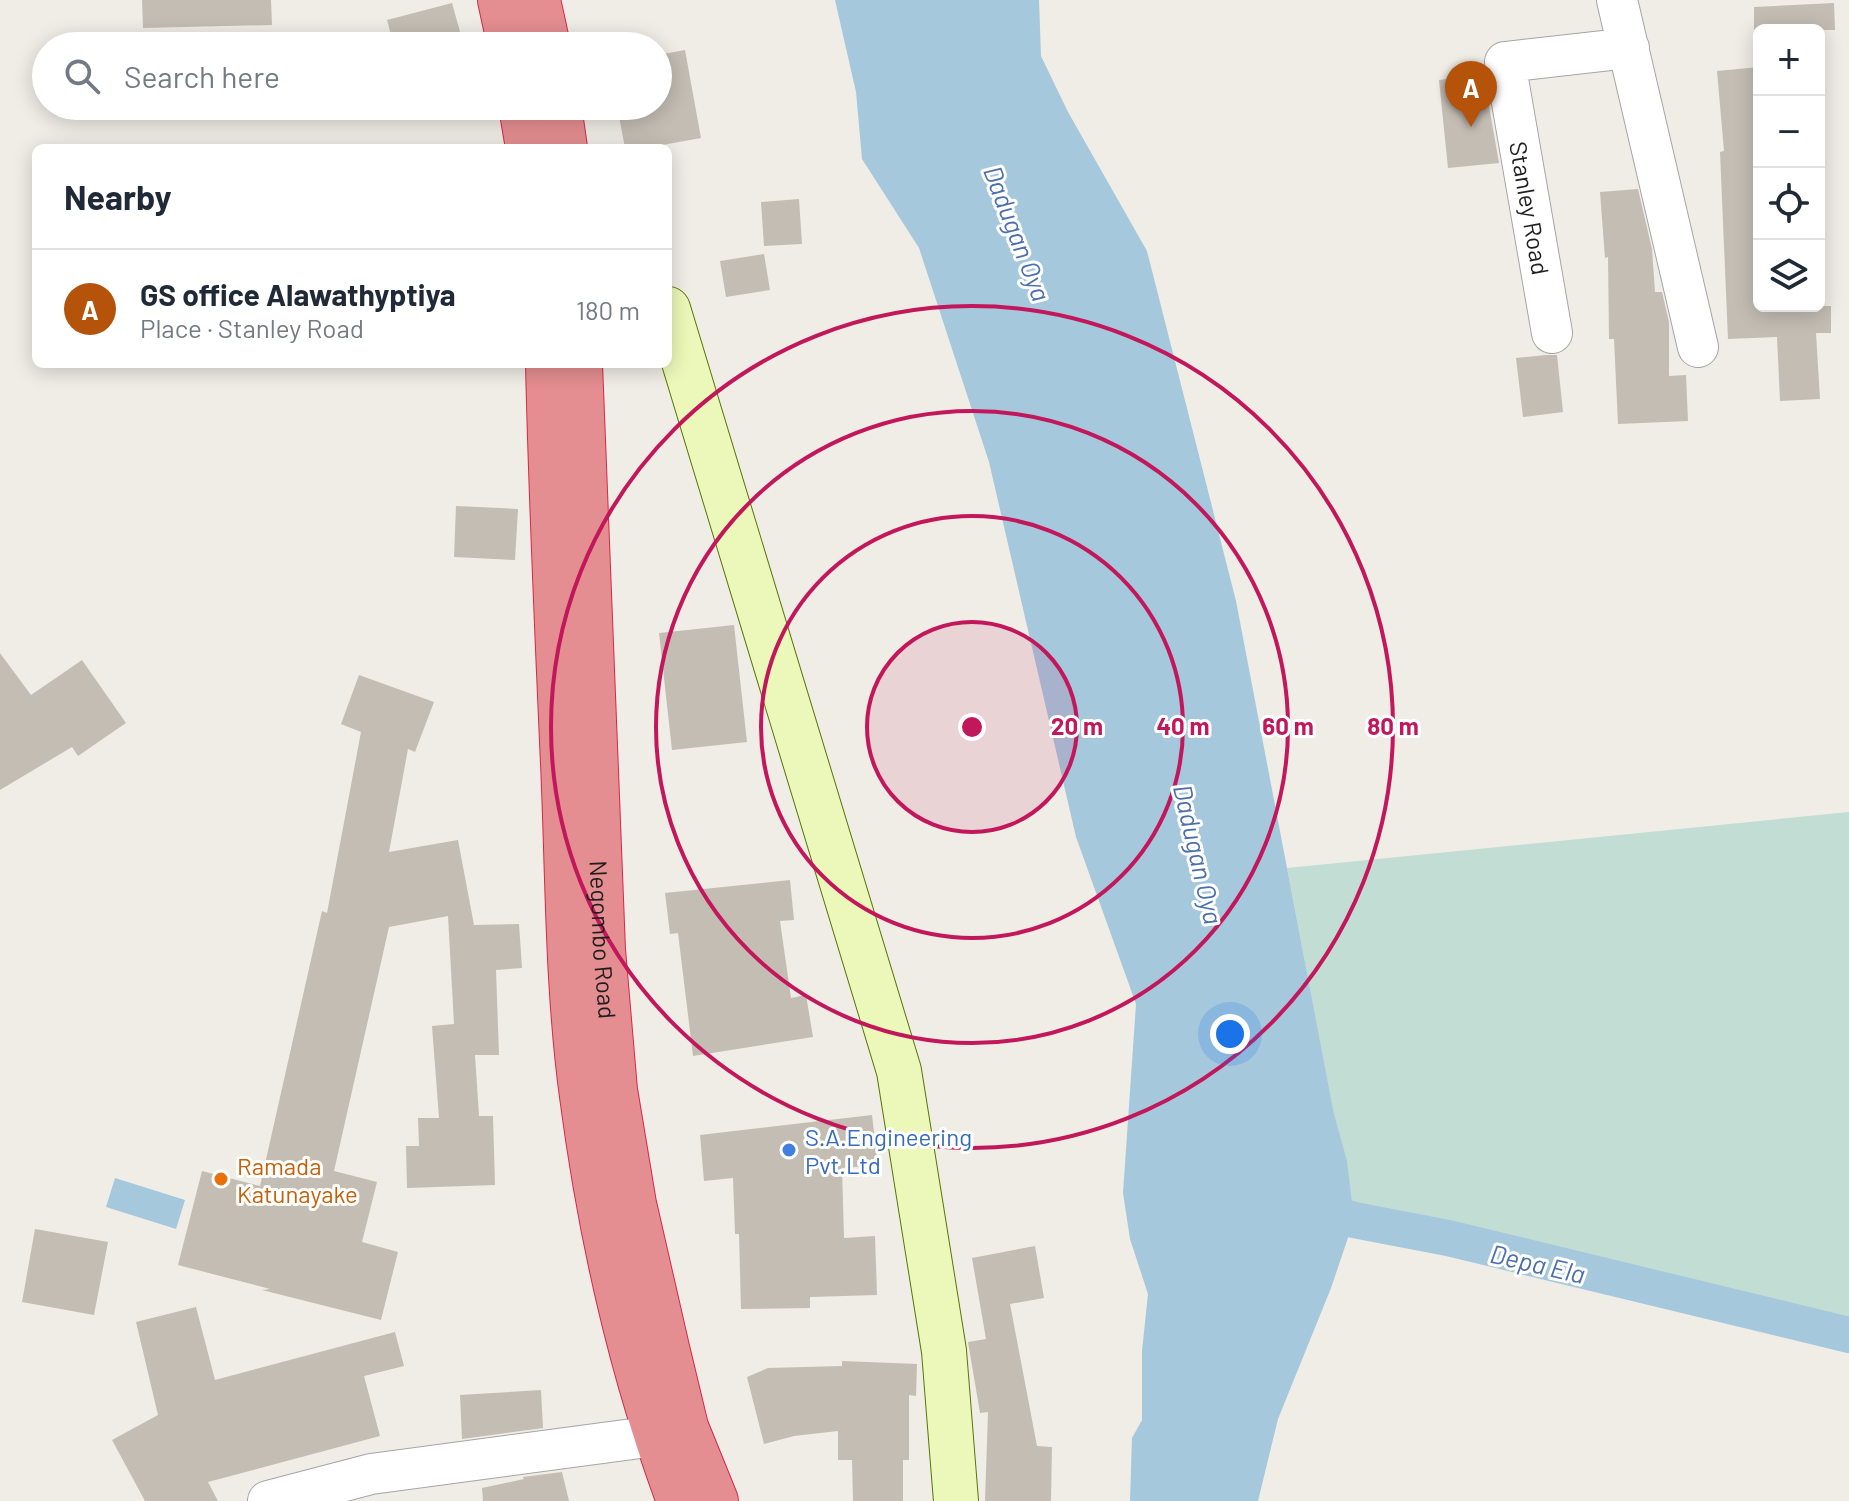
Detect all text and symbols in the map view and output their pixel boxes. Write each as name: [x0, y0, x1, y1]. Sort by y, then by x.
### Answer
map controls: [1753, 24, 1825, 312]
button: +: [1753, 24, 1825, 96]
search box: [32, 32, 672, 120]
icon: search: [60, 54, 104, 98]
text: Search here: [124, 58, 280, 94]
pin: A: [1445, 61, 1497, 127]
button: −: [1753, 96, 1825, 168]
street label: Stanley Road: [1504, 139, 1556, 277]
water label: Dadugan Oya: [978, 161, 1058, 305]
button: locate: [1753, 168, 1825, 240]
text: Nearby: [64, 176, 172, 217]
button: layers: [1753, 240, 1825, 312]
text: GS office Alawathyptiya: [140, 276, 456, 312]
text: A: [81, 294, 99, 325]
text: 180 m: [576, 294, 640, 325]
text: Place · Stanley Road: [140, 312, 364, 343]
text: 20 m: [1051, 711, 1103, 740]
text: 40 m: [1156, 711, 1210, 740]
text: 60 m: [1262, 711, 1314, 740]
text: 80 m: [1367, 711, 1419, 740]
centre of rings: [958, 713, 986, 741]
water label: Dadugan Oya: [1168, 781, 1230, 927]
street label: Negombo Road: [585, 860, 623, 1020]
your location: [1210, 1014, 1250, 1054]
place label: S.A.Engineering Pvt.Ltd: [805, 1122, 972, 1179]
marker: S.A.Engineering Pvt.Ltd: [780, 1141, 798, 1159]
place label: Ramada Katunayake: [237, 1151, 358, 1208]
marker: Ramada Katunayake: [212, 1170, 230, 1188]
water label: Depa Ela: [1487, 1237, 1589, 1289]

